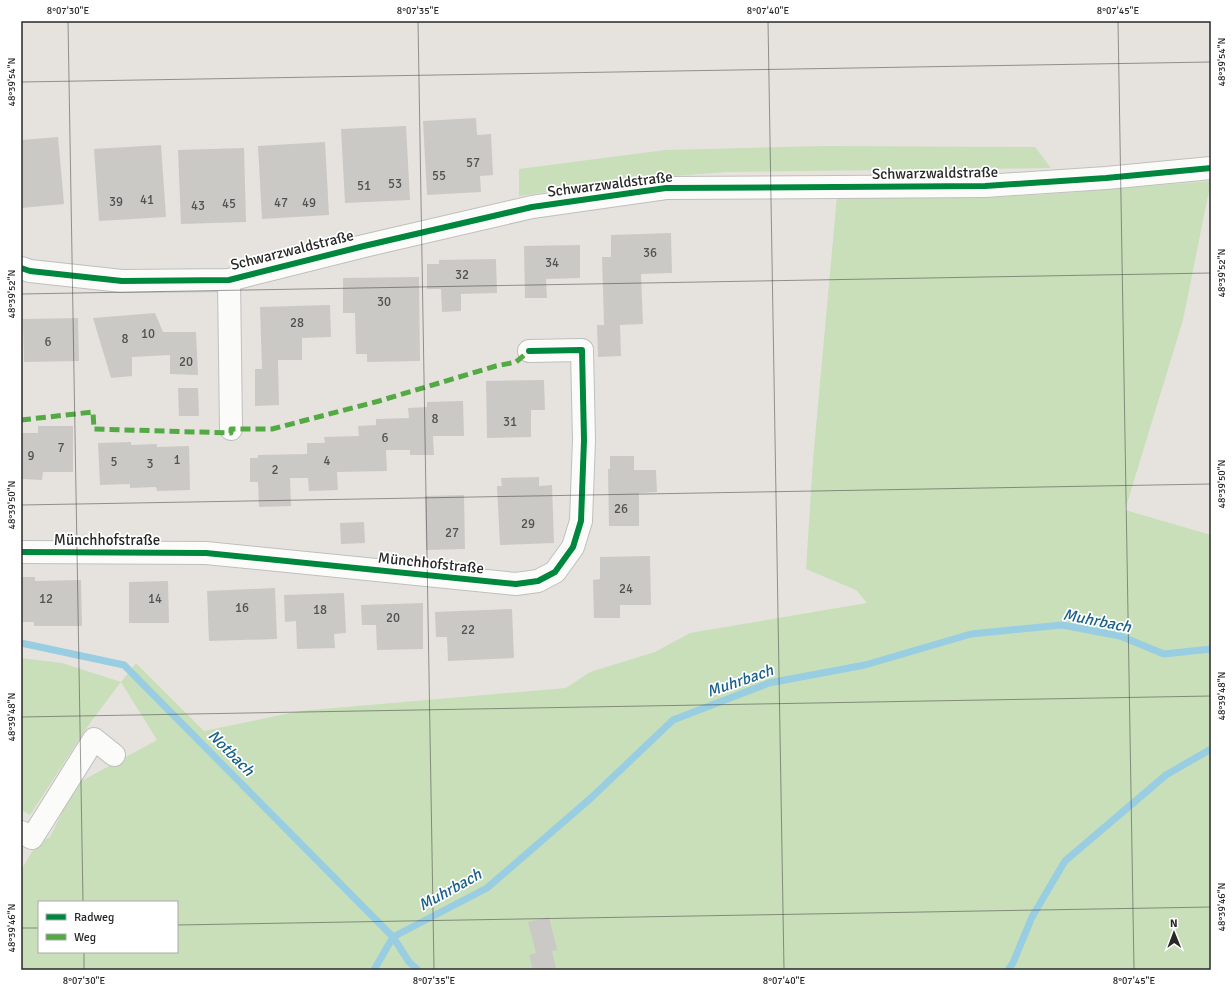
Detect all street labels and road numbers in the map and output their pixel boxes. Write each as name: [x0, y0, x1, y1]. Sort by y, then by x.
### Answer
street label: Schwarzwaldstraße: [872, 163, 998, 183]
street label: Schwarzwaldstraße: [546, 167, 674, 201]
street label: Schwarzwaldstraße: [229, 226, 355, 274]
street label: Münchhofstraße: [54, 531, 160, 549]
street label: Münchhofstraße: [377, 548, 485, 578]

